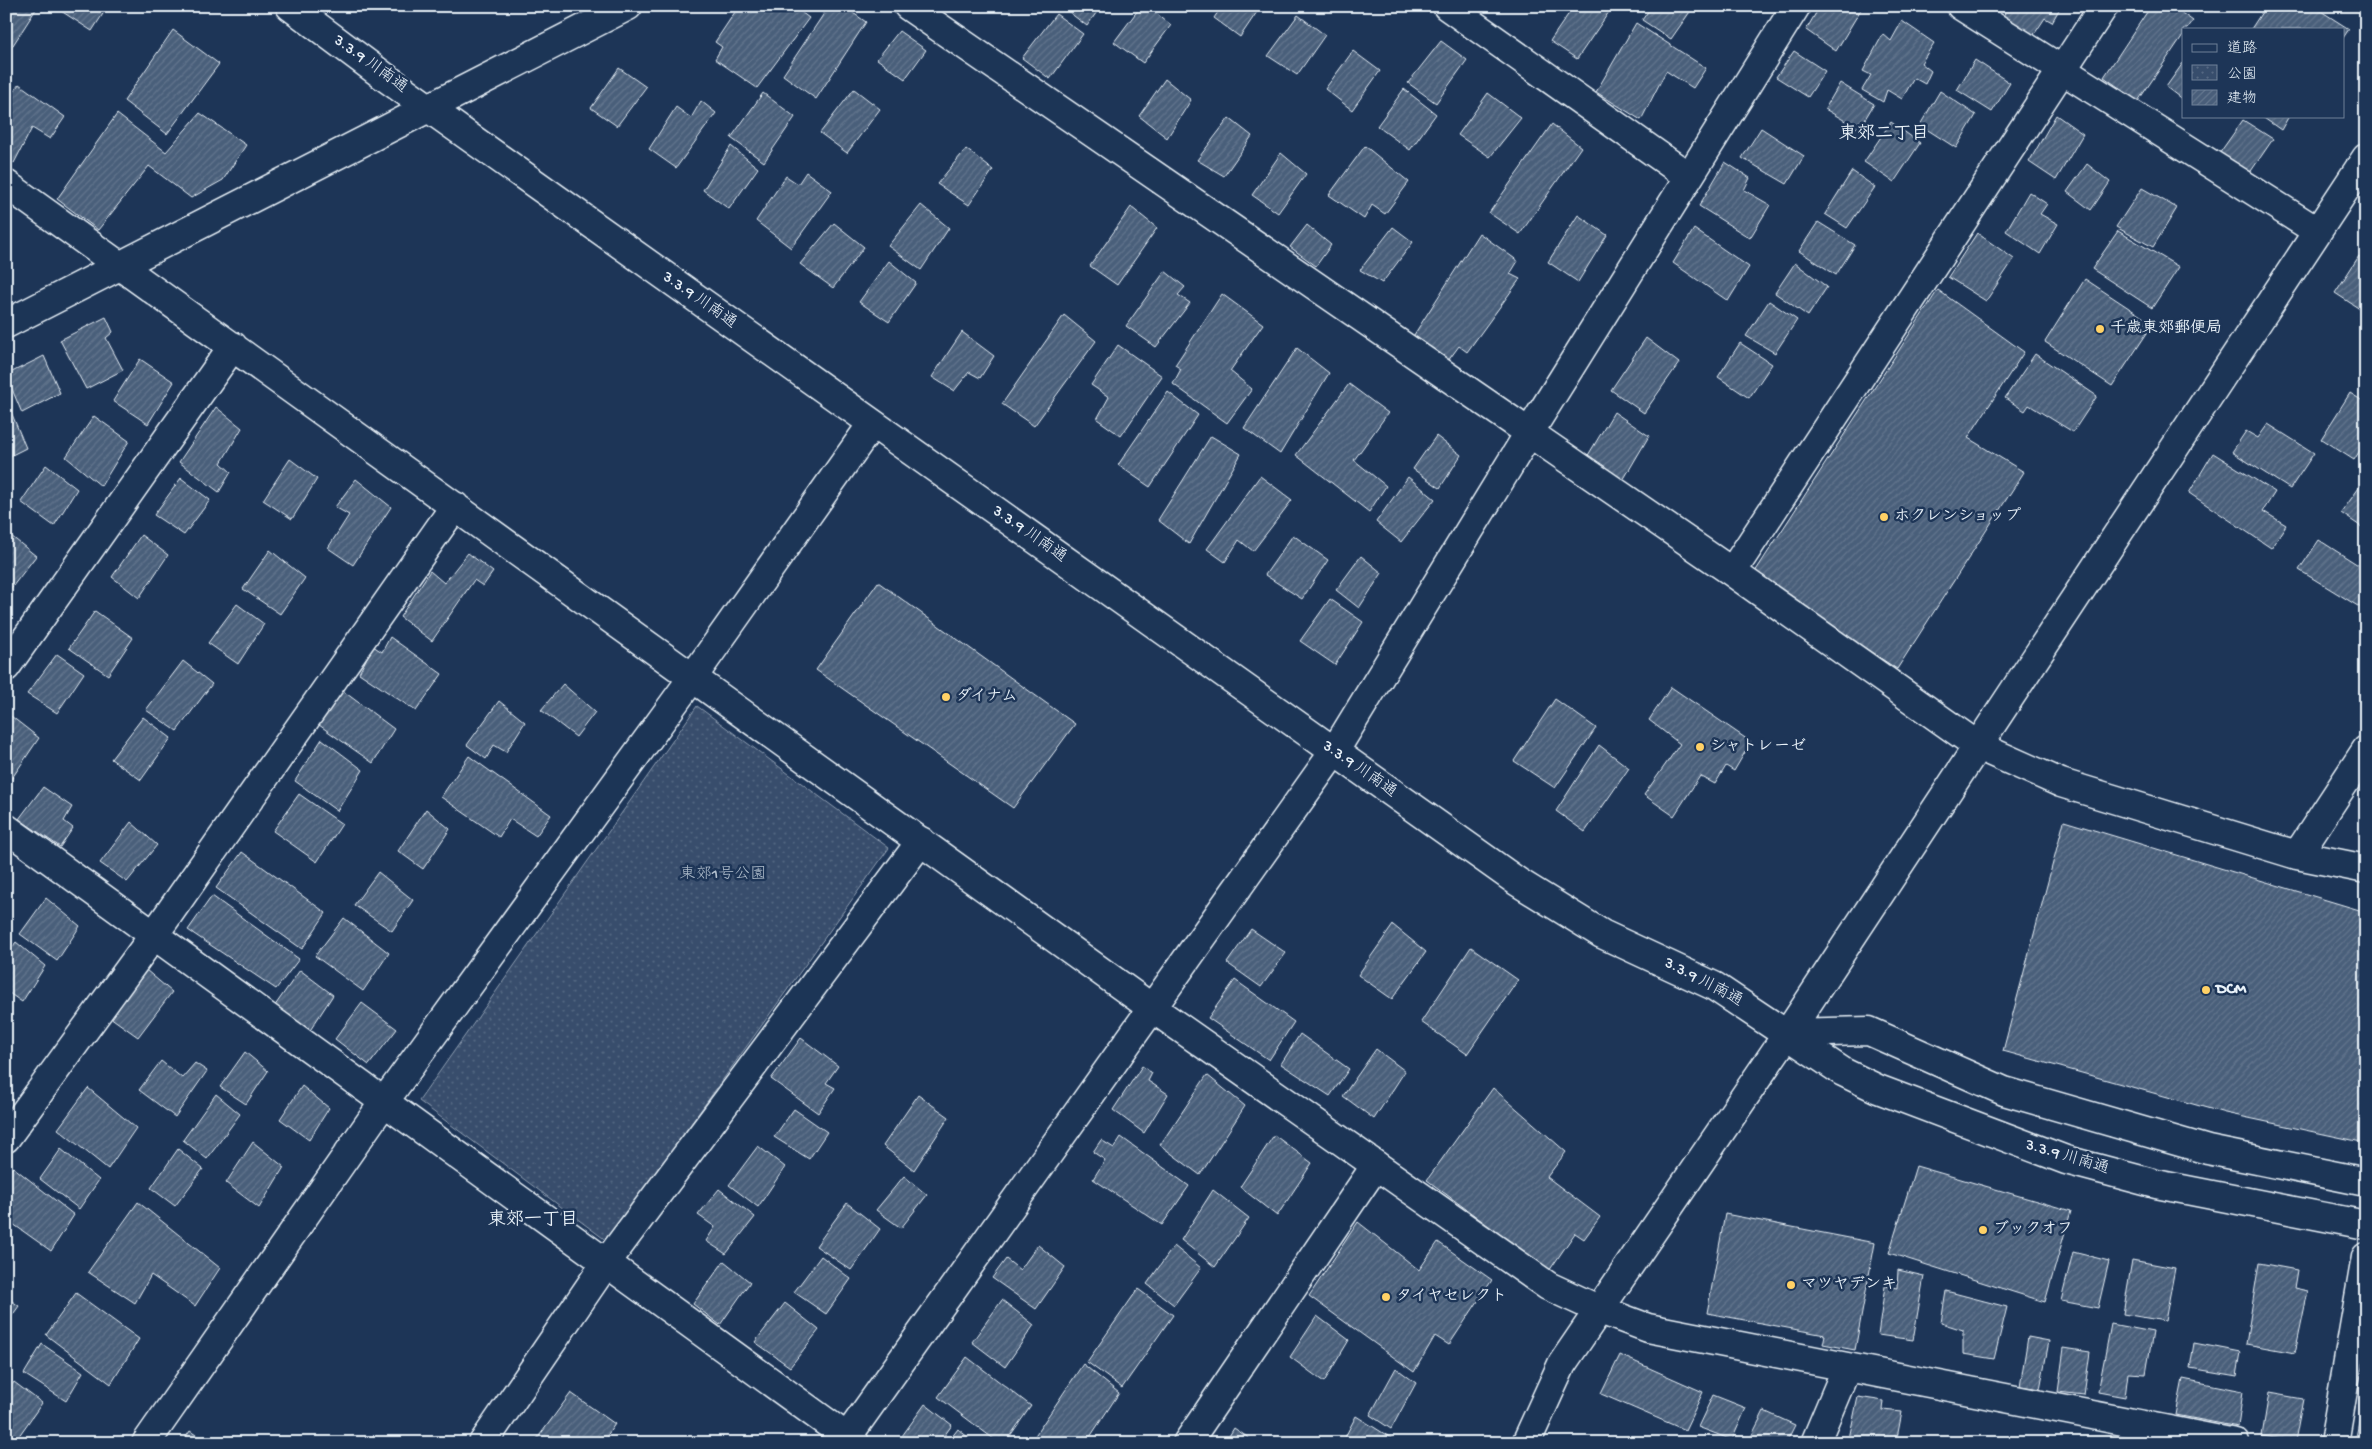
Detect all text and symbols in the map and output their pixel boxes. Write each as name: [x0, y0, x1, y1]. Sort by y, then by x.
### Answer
legend: [2182, 28, 2344, 118]
street label: 3.3.9 川南通: [329, 30, 412, 98]
text: 道路: [2227, 40, 2257, 58]
text: 公園: [2227, 66, 2257, 84]
text: 建物: [2227, 90, 2257, 108]
district label: 東郊二丁目: [1839, 123, 1929, 145]
street label: 3.3.9 川南通: [657, 266, 741, 334]
place label: 千歳東郊郵便局: [2110, 318, 2222, 339]
marker: 千歳東郊郵便局: [2094, 323, 2106, 335]
street label: 3.3.9 川南通: [987, 500, 1071, 568]
place label: ホクレンショップ: [1894, 507, 2021, 527]
marker: ホクレンショップ: [1878, 511, 1890, 523]
place label: ダイナム: [956, 687, 1017, 707]
marker: ダイナム: [940, 691, 952, 703]
street label: 3.3.9 川南通: [1317, 735, 1401, 803]
place label: シャトレーゼ: [1710, 738, 1806, 757]
marker: シャトレーゼ: [1694, 741, 1706, 753]
park label: 東郊1号公園: [680, 864, 766, 885]
street label: 3.3.9 川南通: [1659, 952, 1747, 1012]
place label: DCM: [2214, 981, 2247, 1000]
marker: DCM: [2200, 984, 2212, 996]
street label: 3.3.9 川南通: [2022, 1134, 2112, 1180]
district label: 東郊一丁目: [488, 1209, 578, 1231]
place label: ブックオフ: [1993, 1220, 2073, 1240]
marker: ブックオフ: [1977, 1224, 1989, 1236]
place label: マツヤデンキ: [1801, 1275, 1897, 1295]
marker: マツヤデンキ: [1785, 1279, 1797, 1291]
place label: タイヤセレクト: [1396, 1288, 1507, 1307]
marker: タイヤセレクト: [1380, 1291, 1392, 1303]

